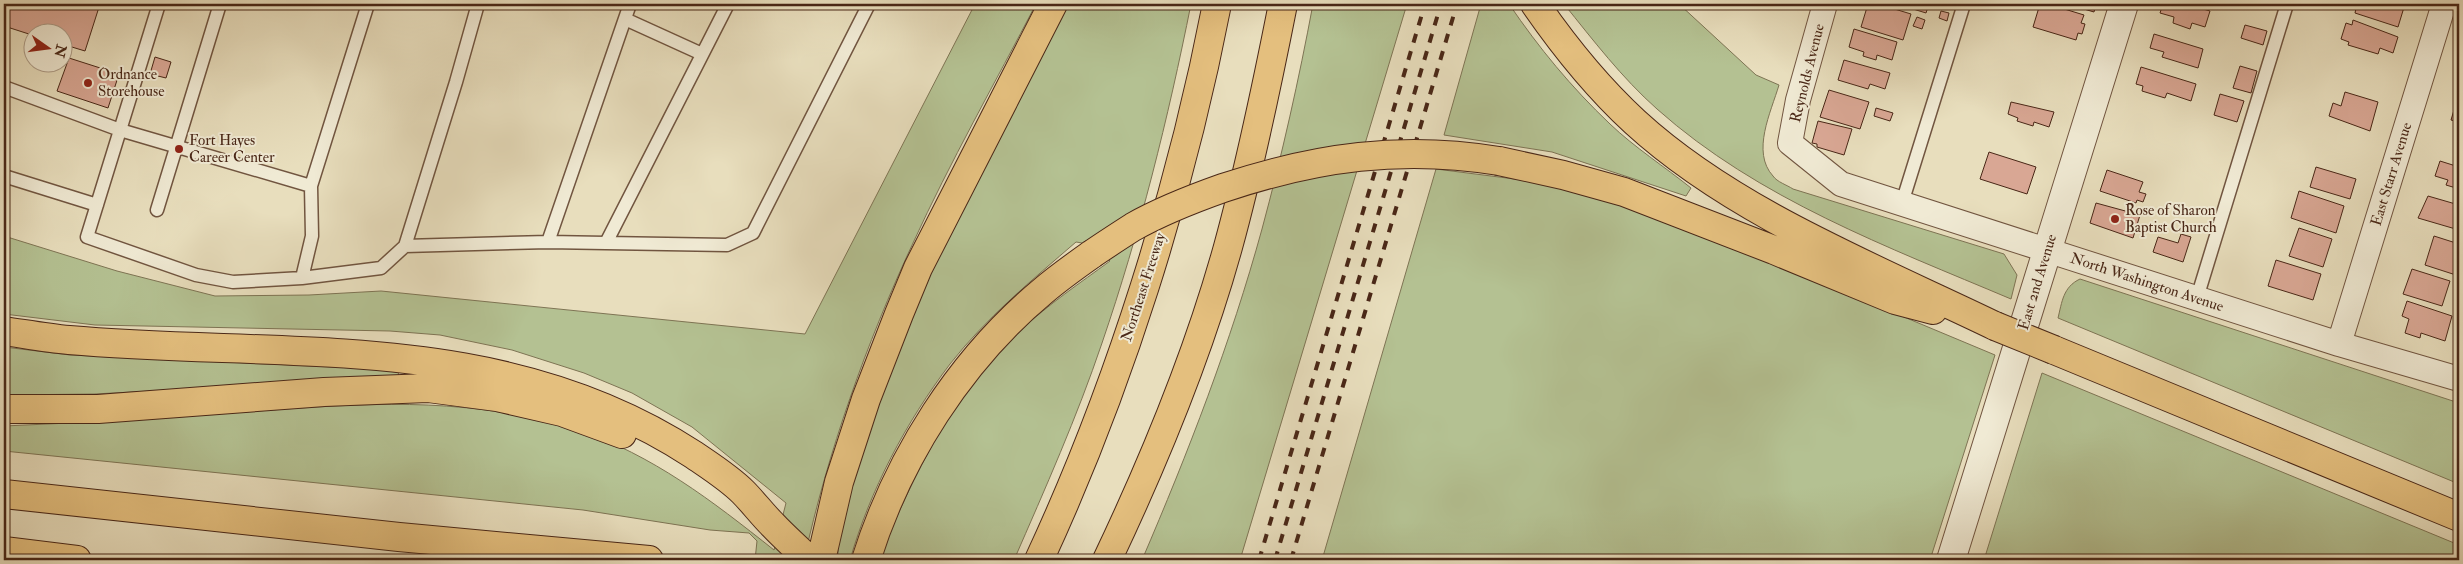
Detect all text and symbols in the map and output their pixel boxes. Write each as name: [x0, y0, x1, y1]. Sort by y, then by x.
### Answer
north arrow: [22, 22, 72, 72]
street label: Reynolds Avenue: [1786, 22, 1829, 125]
text: N: [50, 42, 70, 60]
place label: Ordnance Storehouse: [98, 65, 164, 101]
marker: Ordnance Storehouse: [82, 77, 94, 89]
street label: East Starr Avenue: [2367, 120, 2416, 228]
place label: Fort Hayes Career Center: [189, 131, 275, 167]
marker: Fort Hayes Career Center: [173, 143, 185, 155]
place label: Rose of Sharon Baptist Church: [2125, 201, 2217, 238]
marker: Rose of Sharon Baptist Church: [2109, 213, 2121, 225]
street label: Northeast Freeway: [1117, 230, 1170, 344]
street label: East 2nd Avenue: [2014, 232, 2061, 332]
street label: North Washington Avenue: [2068, 249, 2226, 316]

